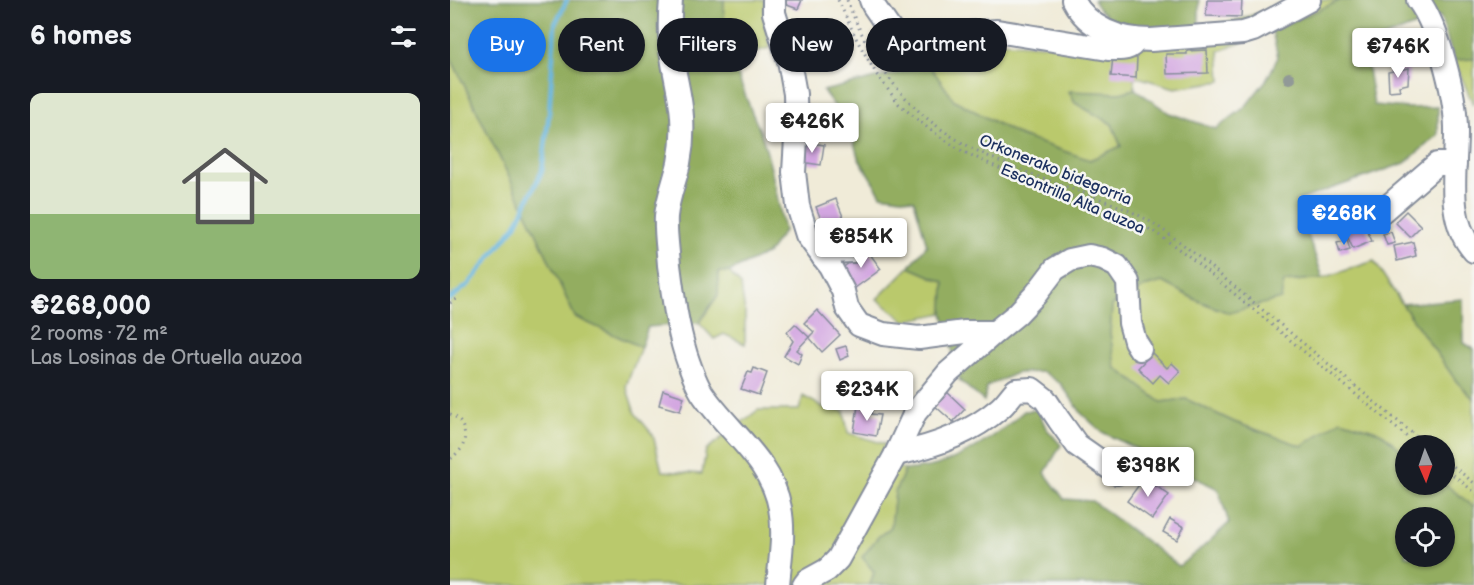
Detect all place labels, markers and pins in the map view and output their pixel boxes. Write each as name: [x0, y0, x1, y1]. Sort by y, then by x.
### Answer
pin: €746K: [1356, 28, 1440, 79]
pin: €426K: [770, 103, 854, 154]
pin: €268K: [1302, 195, 1386, 246]
pin: €854K: [819, 218, 903, 269]
pin: €234K: [825, 371, 909, 422]
pin: €398K: [1106, 447, 1190, 498]

